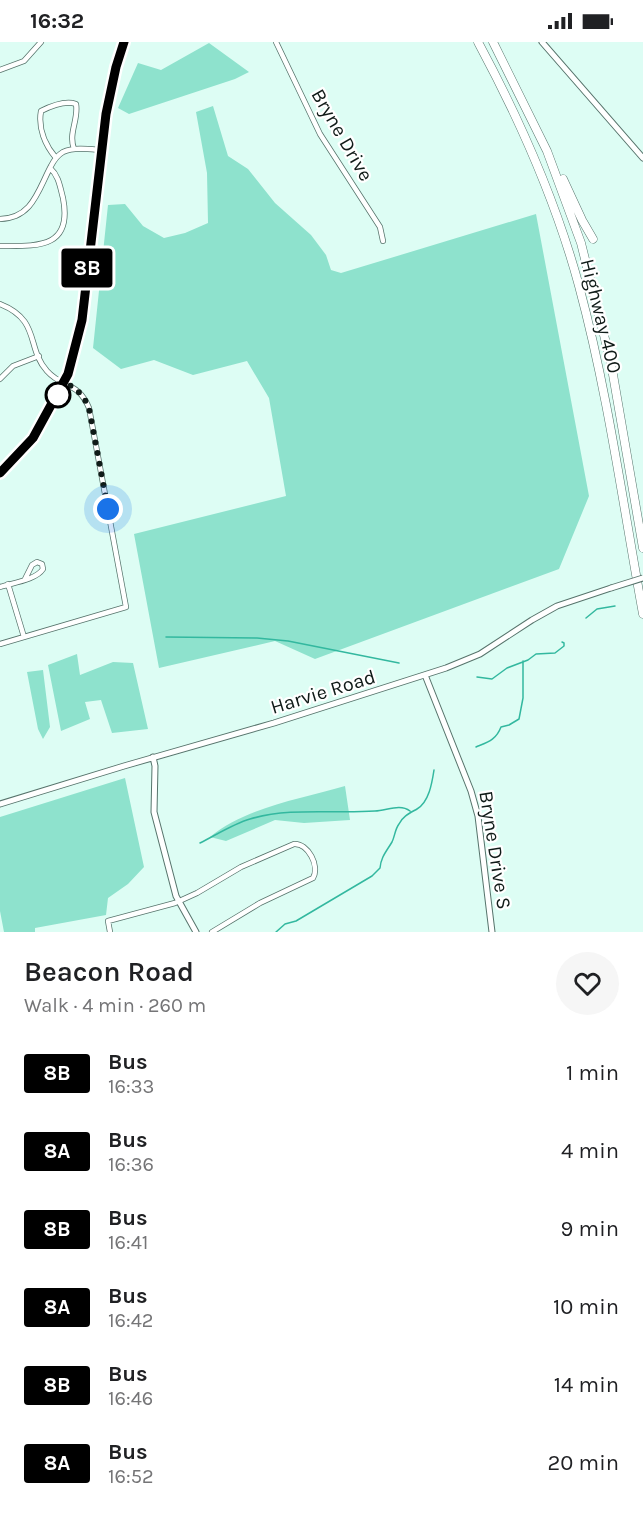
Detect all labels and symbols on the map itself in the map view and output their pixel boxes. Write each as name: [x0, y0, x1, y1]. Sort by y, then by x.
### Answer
street label: Bryne Drive: [306, 85, 378, 185]
line badge: 8B: [60, 248, 114, 288]
street label: Highway 400: [576, 256, 626, 376]
unlabelled marker: [45, 382, 71, 408]
your location: [93, 494, 123, 524]
street label: Harvie Road: [268, 665, 378, 719]
street label: Bryne Drive S: [474, 789, 516, 911]

